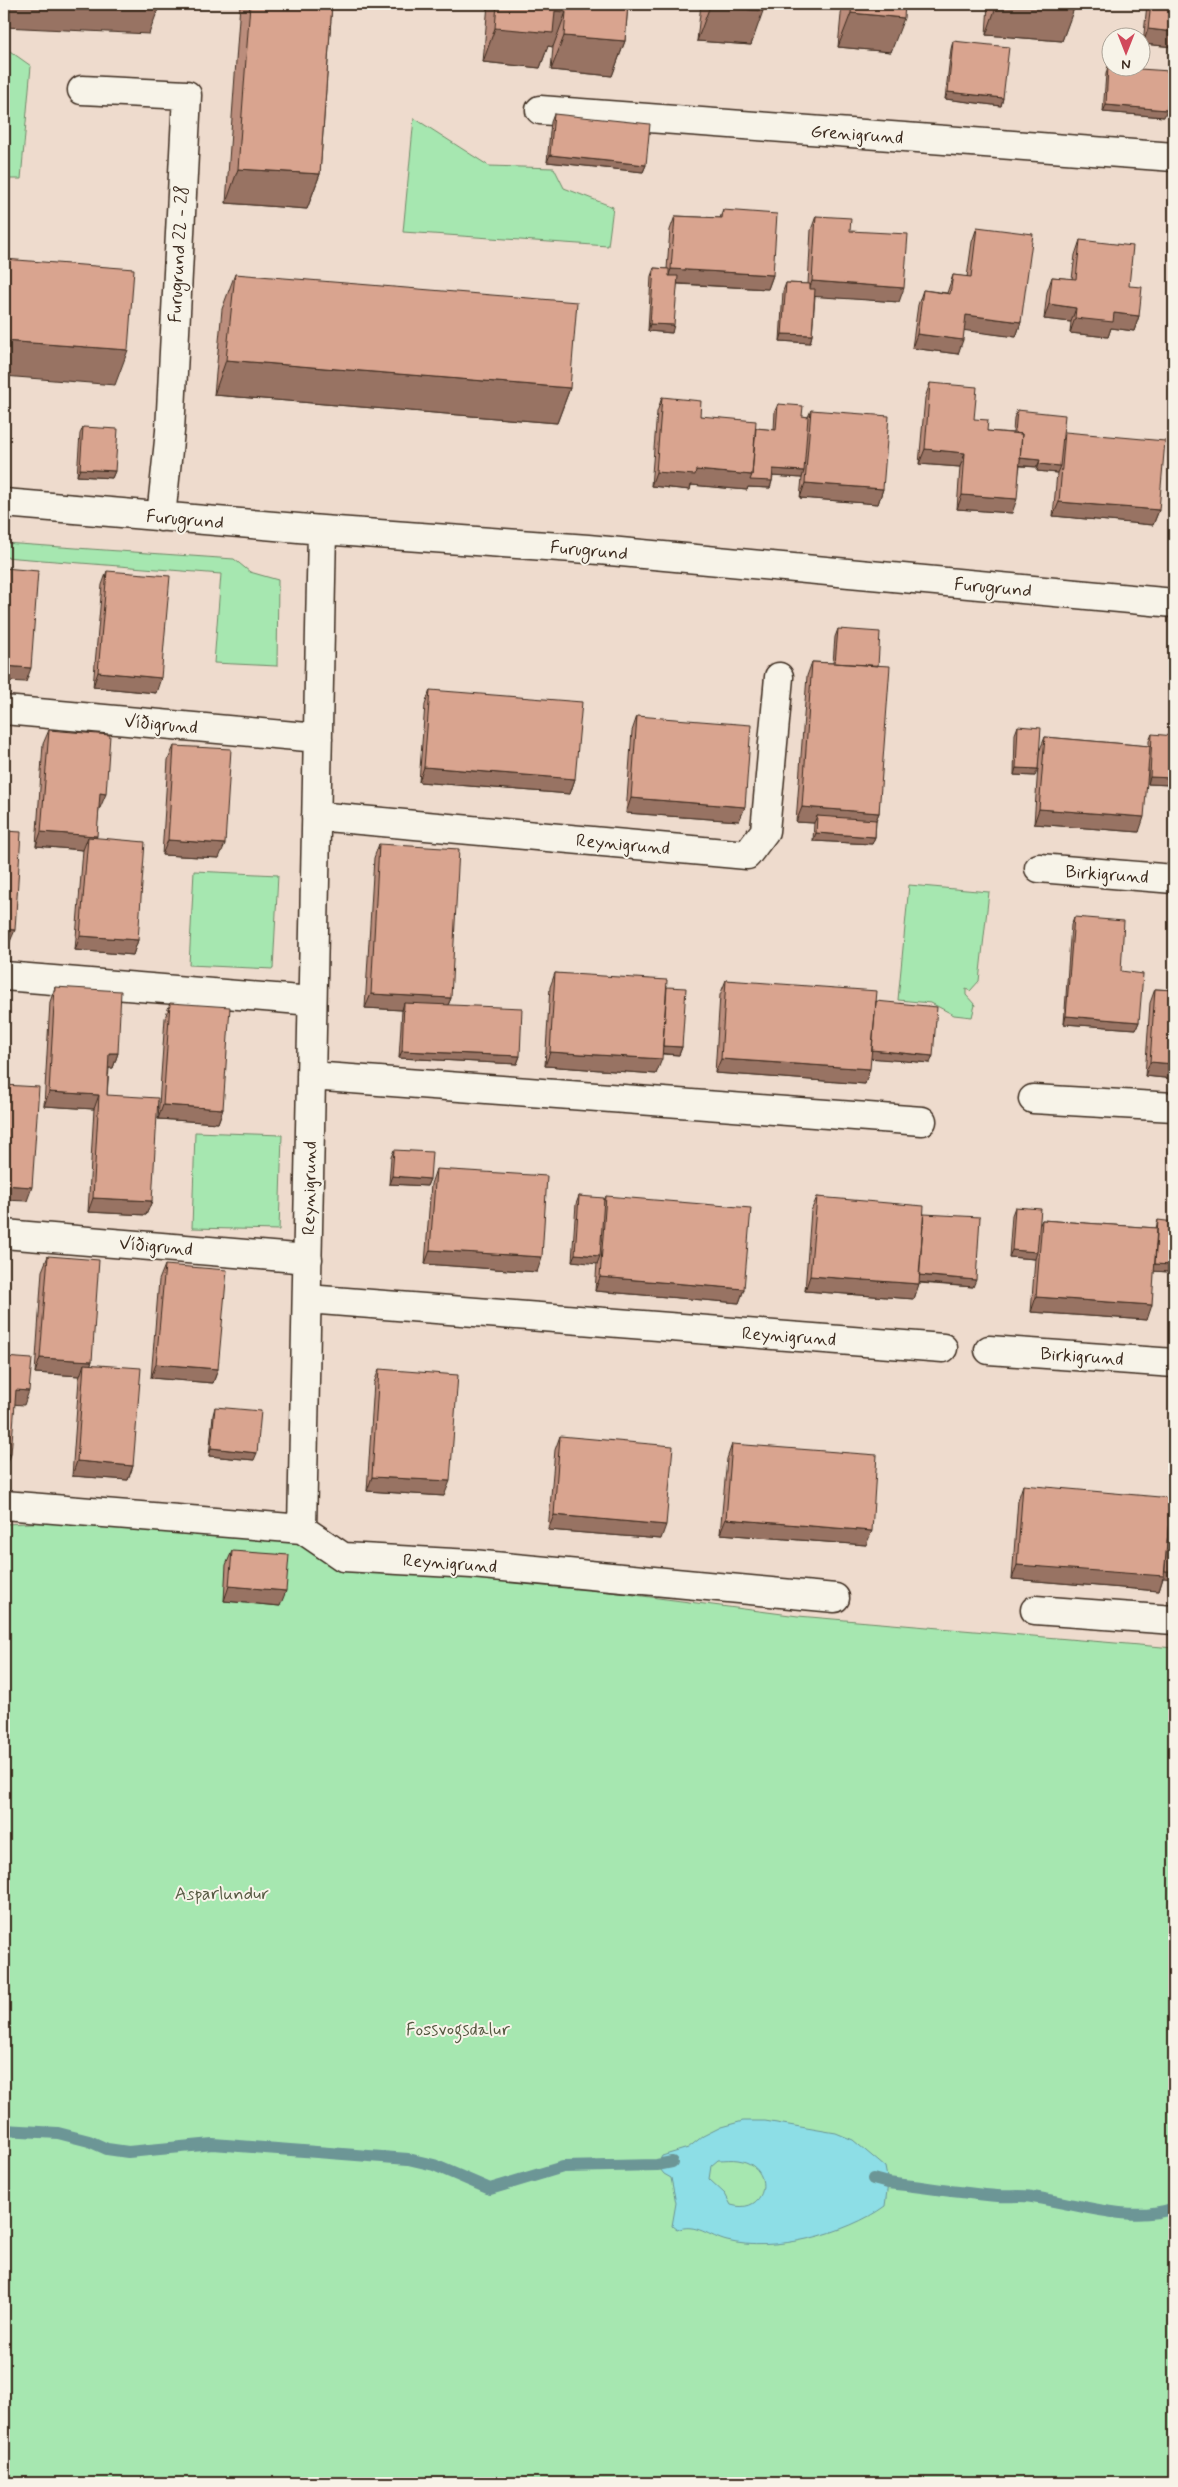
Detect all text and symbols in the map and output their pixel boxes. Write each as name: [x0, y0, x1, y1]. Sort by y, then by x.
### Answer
north arrow: [1100, 28, 1150, 78]
text: N: [1121, 55, 1131, 73]
street label: Grenigrund: [810, 120, 904, 150]
street label: Furugrund 22 - 28: [163, 185, 196, 323]
street label: Furugrund: [145, 505, 225, 536]
street label: Furugrund: [549, 536, 629, 567]
street label: Furugrund: [953, 573, 1033, 604]
street label: Víðigrund: [123, 710, 199, 740]
street label: Reynigrund: [575, 829, 671, 861]
street label: Birkigrund: [1064, 860, 1149, 890]
street label: Reynigrund: [297, 1141, 323, 1235]
street label: Víðigrund: [118, 1232, 194, 1262]
street label: Reynigrund: [741, 1322, 837, 1352]
street label: Birkigrund: [1039, 1342, 1124, 1372]
street label: Reynigrund: [402, 1549, 498, 1579]
park label: Asparlundur: [175, 1882, 270, 1906]
park label: Fossvogsdalur: [406, 2018, 511, 2044]

